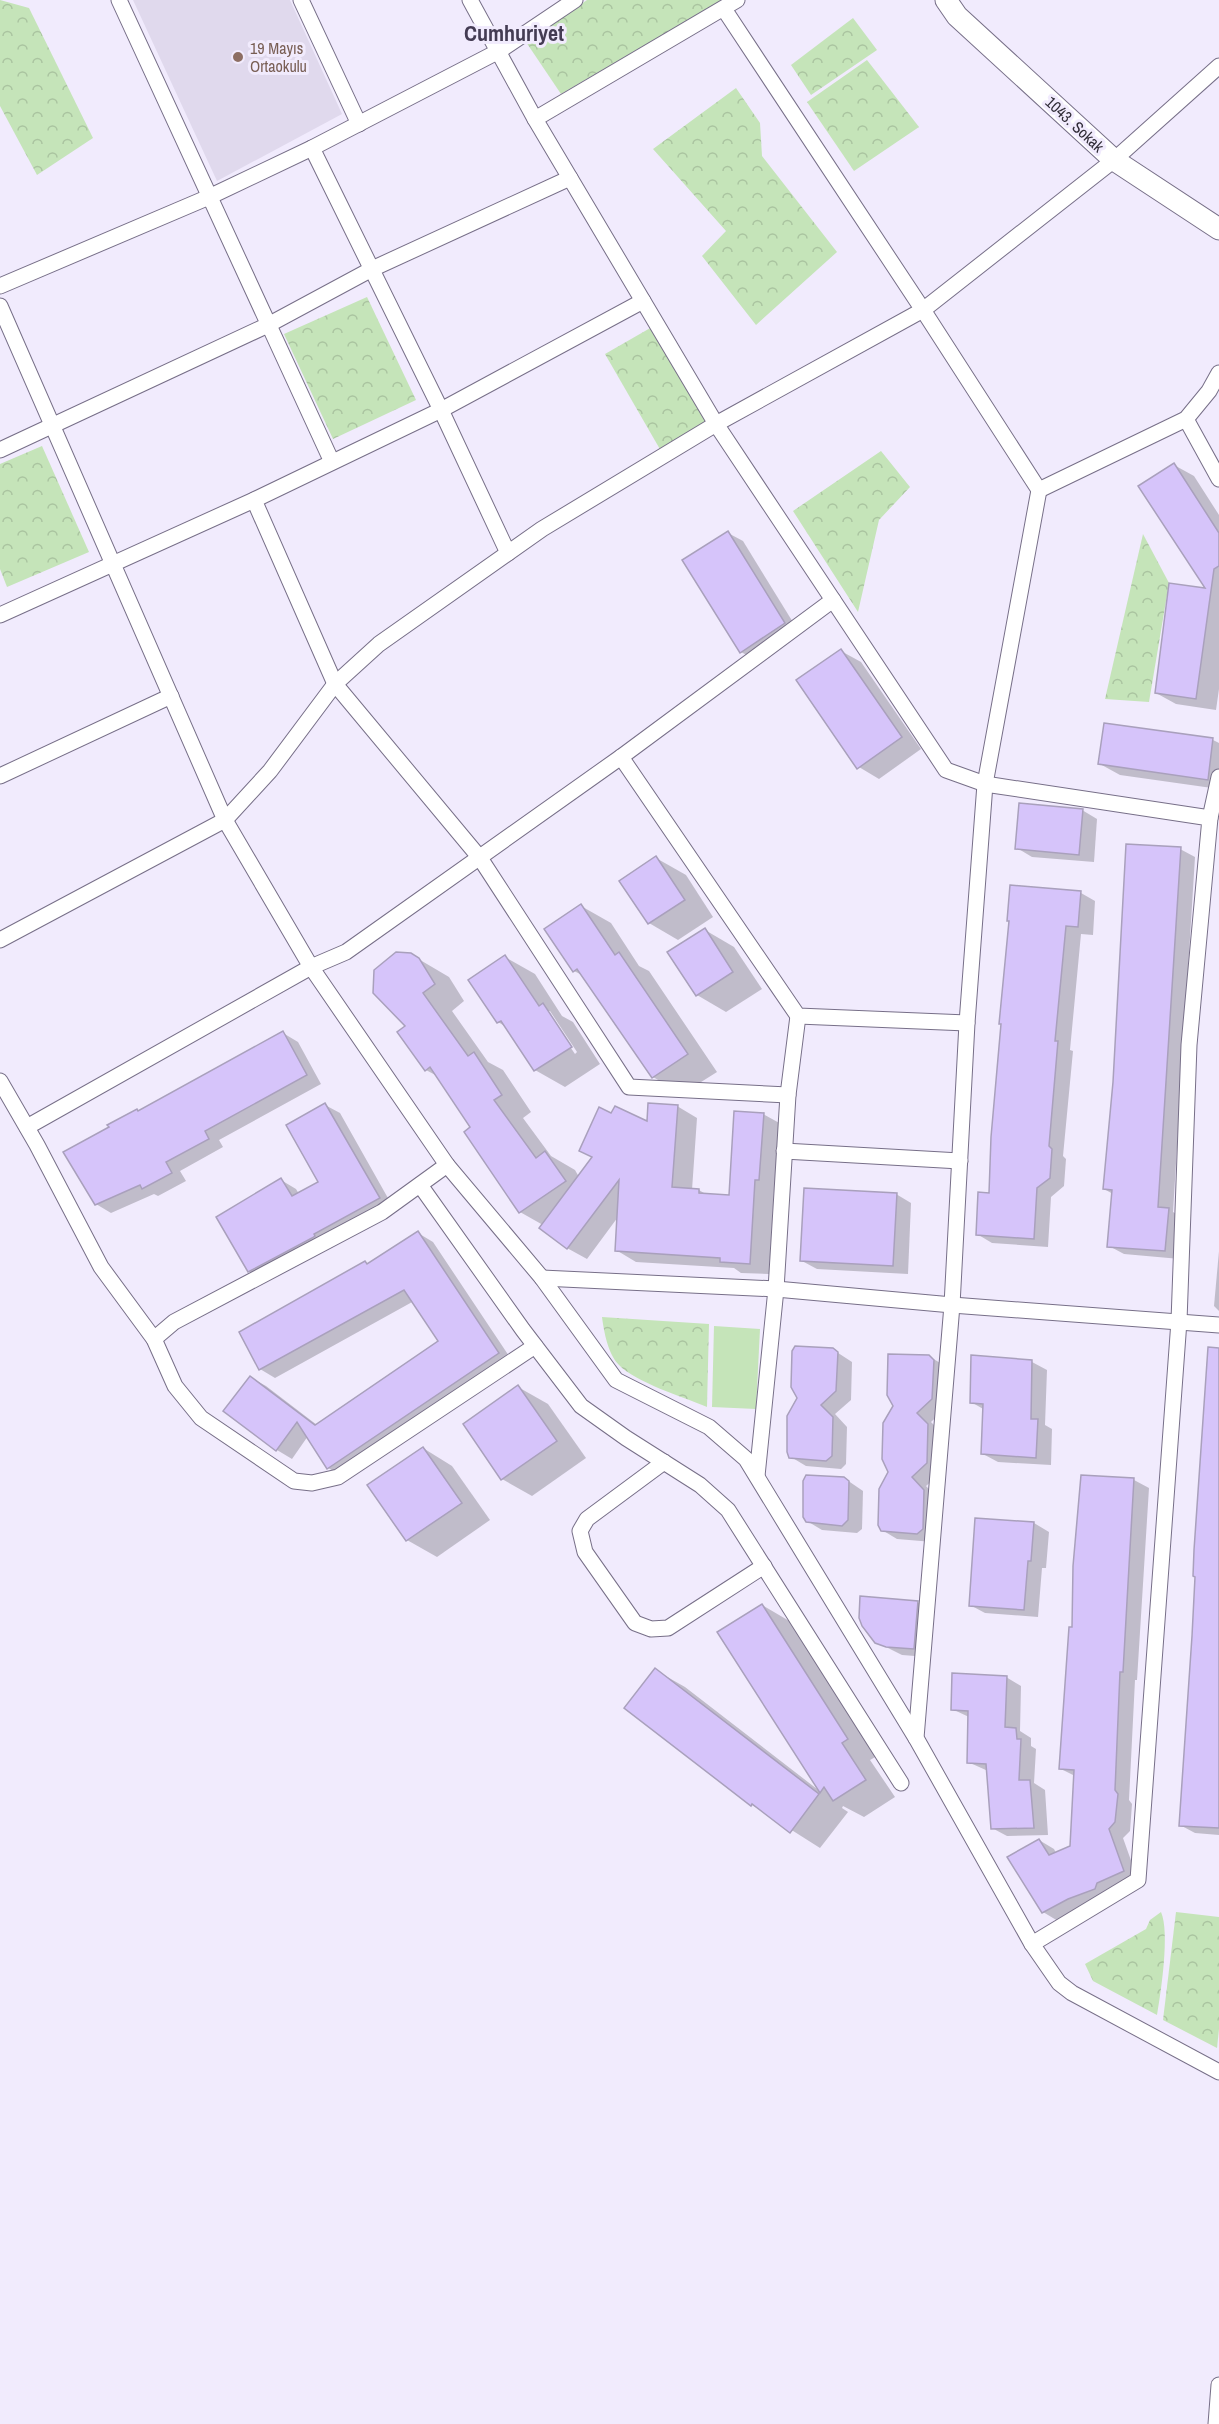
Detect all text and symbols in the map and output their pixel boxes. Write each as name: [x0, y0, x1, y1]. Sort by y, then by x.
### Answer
district label: Cumhuriyet: [464, 18, 564, 48]
place label: 19 Mayıs Ortaokulu: [250, 37, 307, 77]
marker: 19 Mayıs Ortaokulu: [231, 50, 245, 64]
street label: 1043. Sokak: [1041, 91, 1109, 157]

